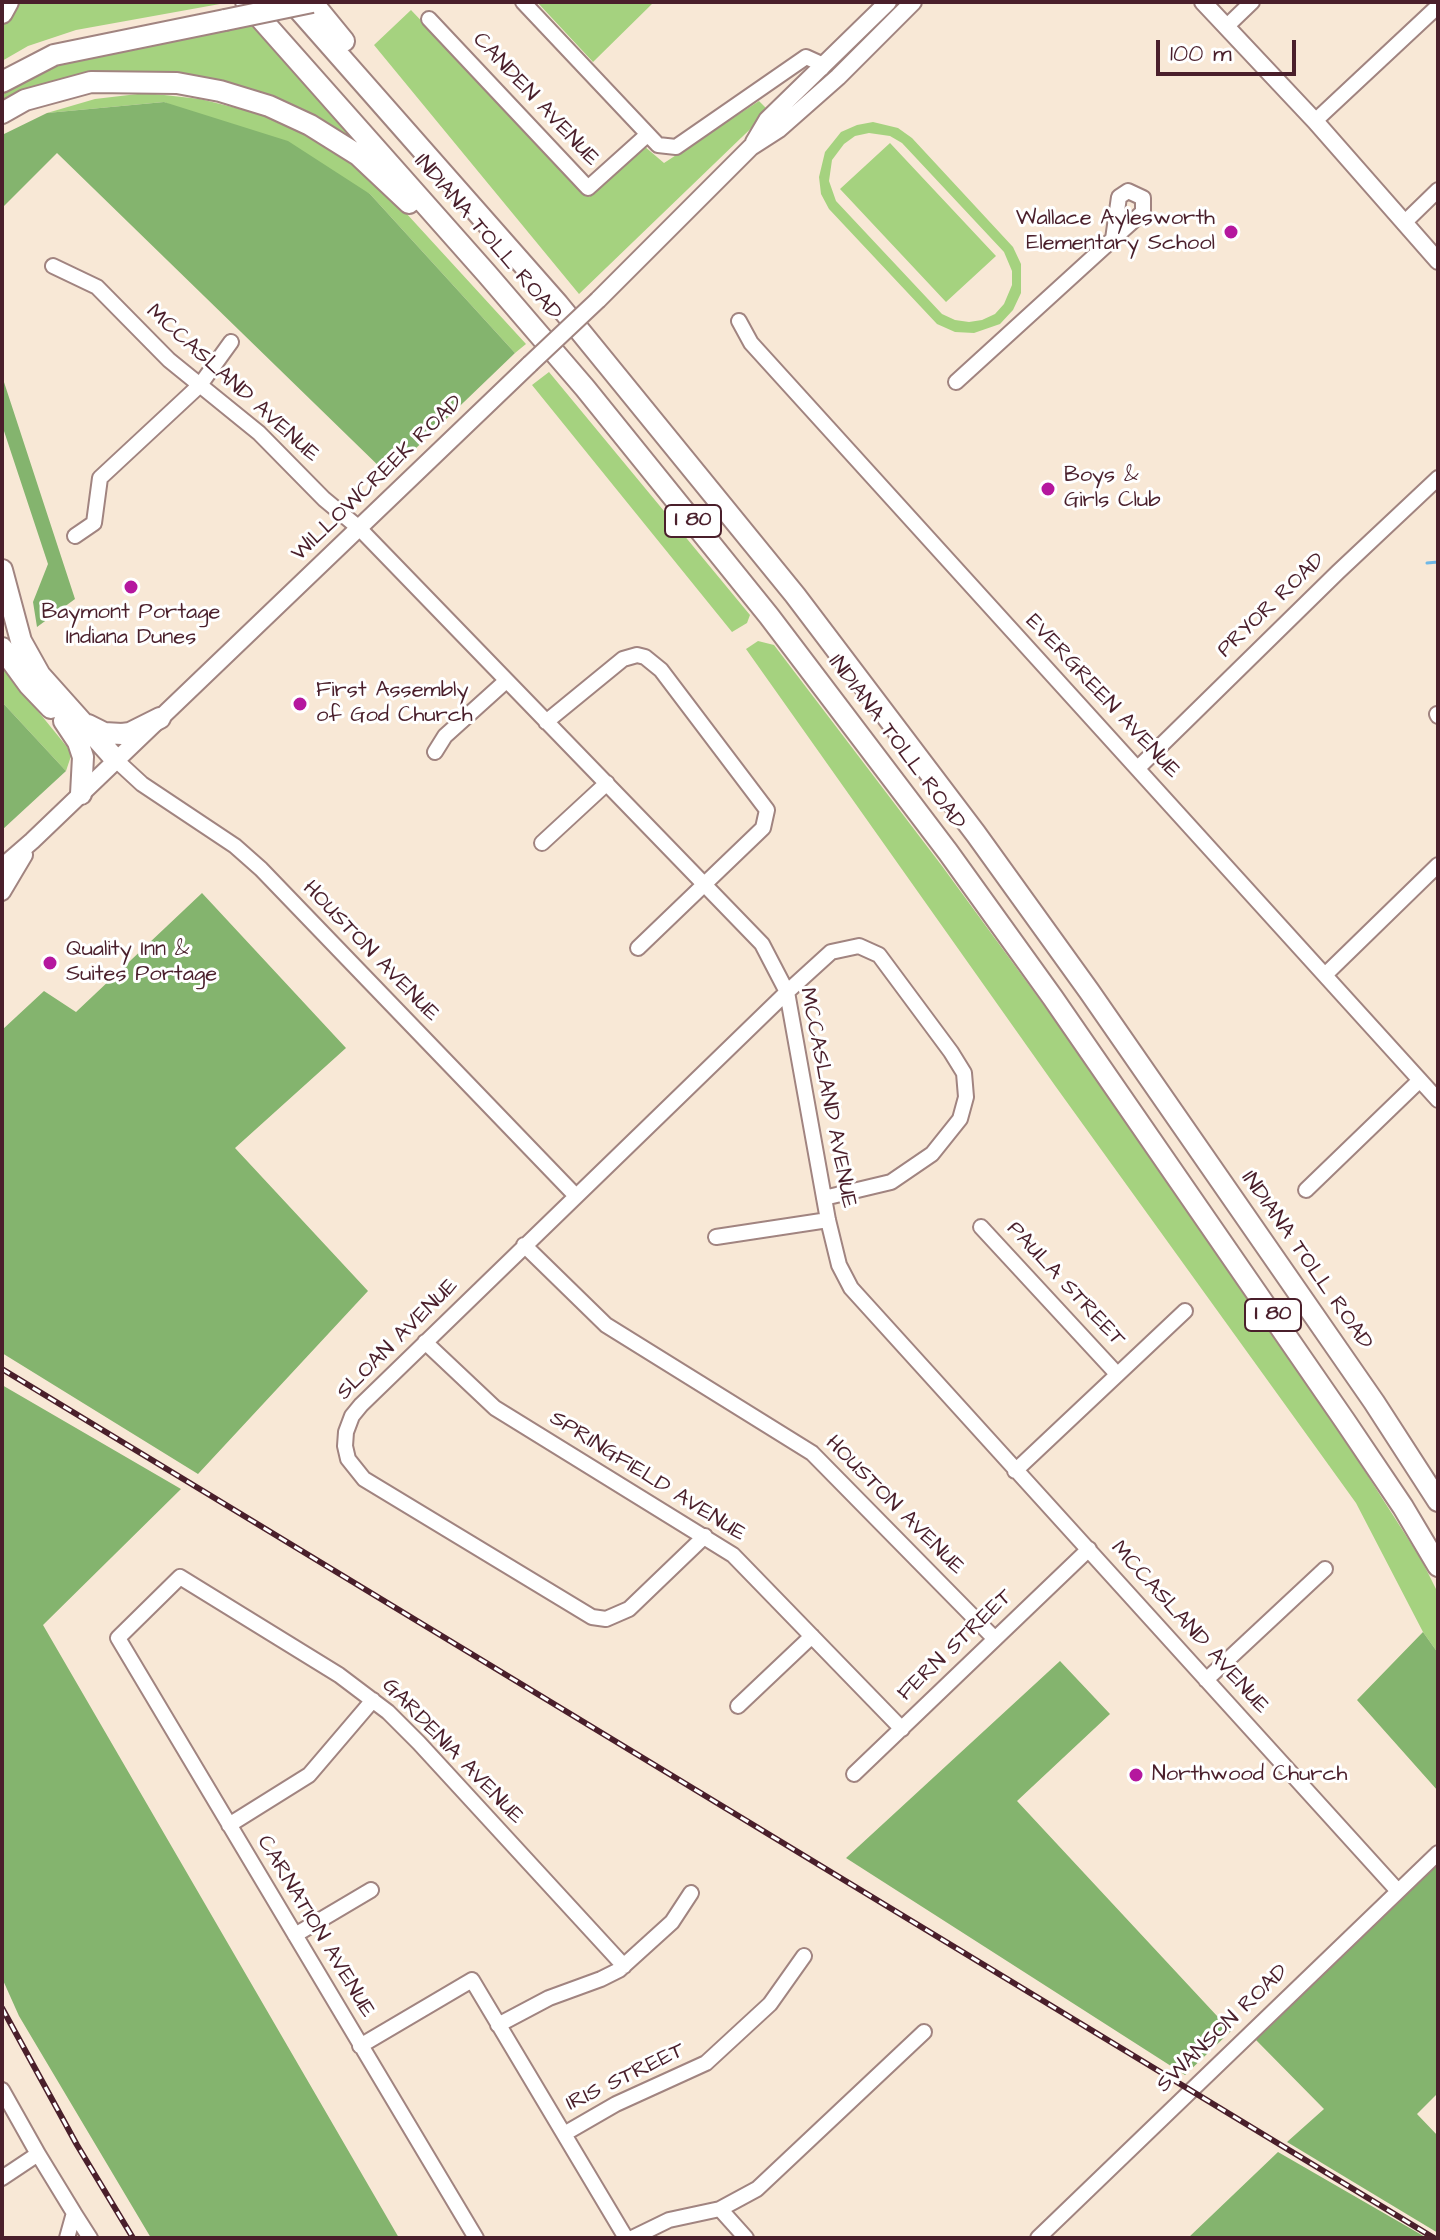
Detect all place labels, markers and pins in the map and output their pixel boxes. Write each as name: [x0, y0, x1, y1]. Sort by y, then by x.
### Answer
place label: Wallace Aylesworth Elementary School: [1016, 206, 1215, 258]
marker: Wallace Aylesworth Elementary School: [1222, 223, 1240, 241]
place label: Boys & Girls Club: [1064, 463, 1161, 514]
marker: Boys & Girls Club: [1039, 480, 1057, 498]
marker: Baymont Portage Indiana Dunes: [122, 578, 140, 596]
place label: Baymont Portage Indiana Dunes: [42, 600, 220, 652]
place label: First Assembly of God Church: [316, 678, 473, 730]
marker: First Assembly of God Church: [291, 695, 309, 713]
place label: Quality Inn & Suites Portage: [66, 937, 217, 988]
marker: Quality Inn & Suites Portage: [41, 954, 59, 972]
place label: Northwood Church: [1152, 1762, 1347, 1788]
marker: Northwood Church: [1127, 1766, 1145, 1784]

